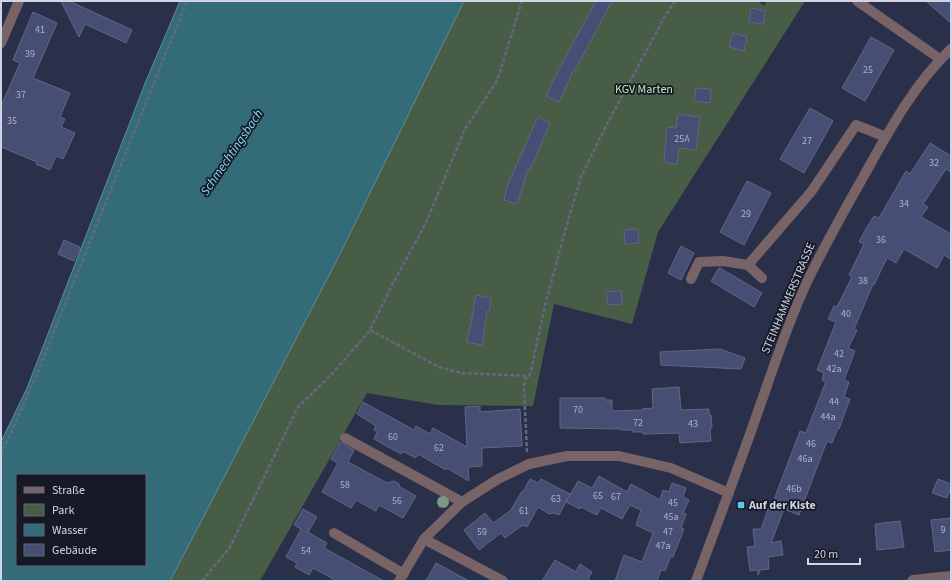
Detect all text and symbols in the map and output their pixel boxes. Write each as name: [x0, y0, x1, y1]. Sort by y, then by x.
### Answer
house number: 41: [35, 23, 45, 37]
house number: 39: [25, 47, 35, 61]
house number: 25: [863, 63, 873, 77]
park label: KGV Marten: [615, 81, 673, 98]
house number: 37: [16, 88, 26, 102]
water label: Schmechtingsbach: [196, 106, 268, 199]
house number: 35: [7, 114, 17, 128]
house number: 25A: [674, 132, 690, 146]
house number: 27: [802, 134, 812, 148]
house number: 32: [929, 156, 939, 170]
house number: 34: [899, 197, 909, 211]
house number: 29: [741, 207, 751, 221]
house number: 36: [876, 233, 886, 247]
street label: STEINHAMMERSTRASSE: [757, 240, 820, 357]
house number: 38: [858, 274, 868, 288]
house number: 40: [841, 307, 851, 321]
house number: 42: [834, 347, 844, 361]
house number: 42a: [827, 362, 841, 376]
house number: 44: [829, 395, 839, 409]
house number: 70: [573, 403, 583, 417]
house number: 44a: [821, 410, 835, 424]
house number: 72: [633, 416, 643, 430]
house number: 43: [688, 417, 698, 431]
house number: 60: [388, 430, 398, 444]
house number: 46: [806, 437, 816, 451]
house number: 62: [434, 441, 444, 455]
house number: 46a: [798, 452, 812, 466]
legend: [16, 474, 146, 566]
house number: 58: [340, 478, 350, 492]
text: Straße: [52, 482, 85, 499]
house number: 46b: [786, 482, 802, 496]
house number: 65: [593, 489, 603, 503]
house number: 67: [611, 490, 621, 504]
house number: 63: [551, 492, 561, 506]
house number: 56: [392, 494, 402, 508]
house number: 45: [668, 496, 678, 510]
place label: Auf der Kiste: [748, 497, 816, 514]
marker: Auf der Kiste: [736, 500, 746, 510]
text: Park: [52, 502, 74, 519]
house number: 61: [519, 504, 529, 518]
house number: 45a: [664, 510, 678, 524]
text: Wasser: [52, 522, 88, 539]
house number: 9: [941, 523, 946, 537]
house number: 59: [477, 525, 487, 539]
house number: 47: [663, 525, 673, 539]
house number: 47a: [656, 539, 670, 553]
scale bar: [808, 540, 860, 566]
text: Gebäude: [52, 542, 97, 559]
house number: 54: [301, 544, 311, 558]
text: 20 m: [814, 546, 838, 563]

